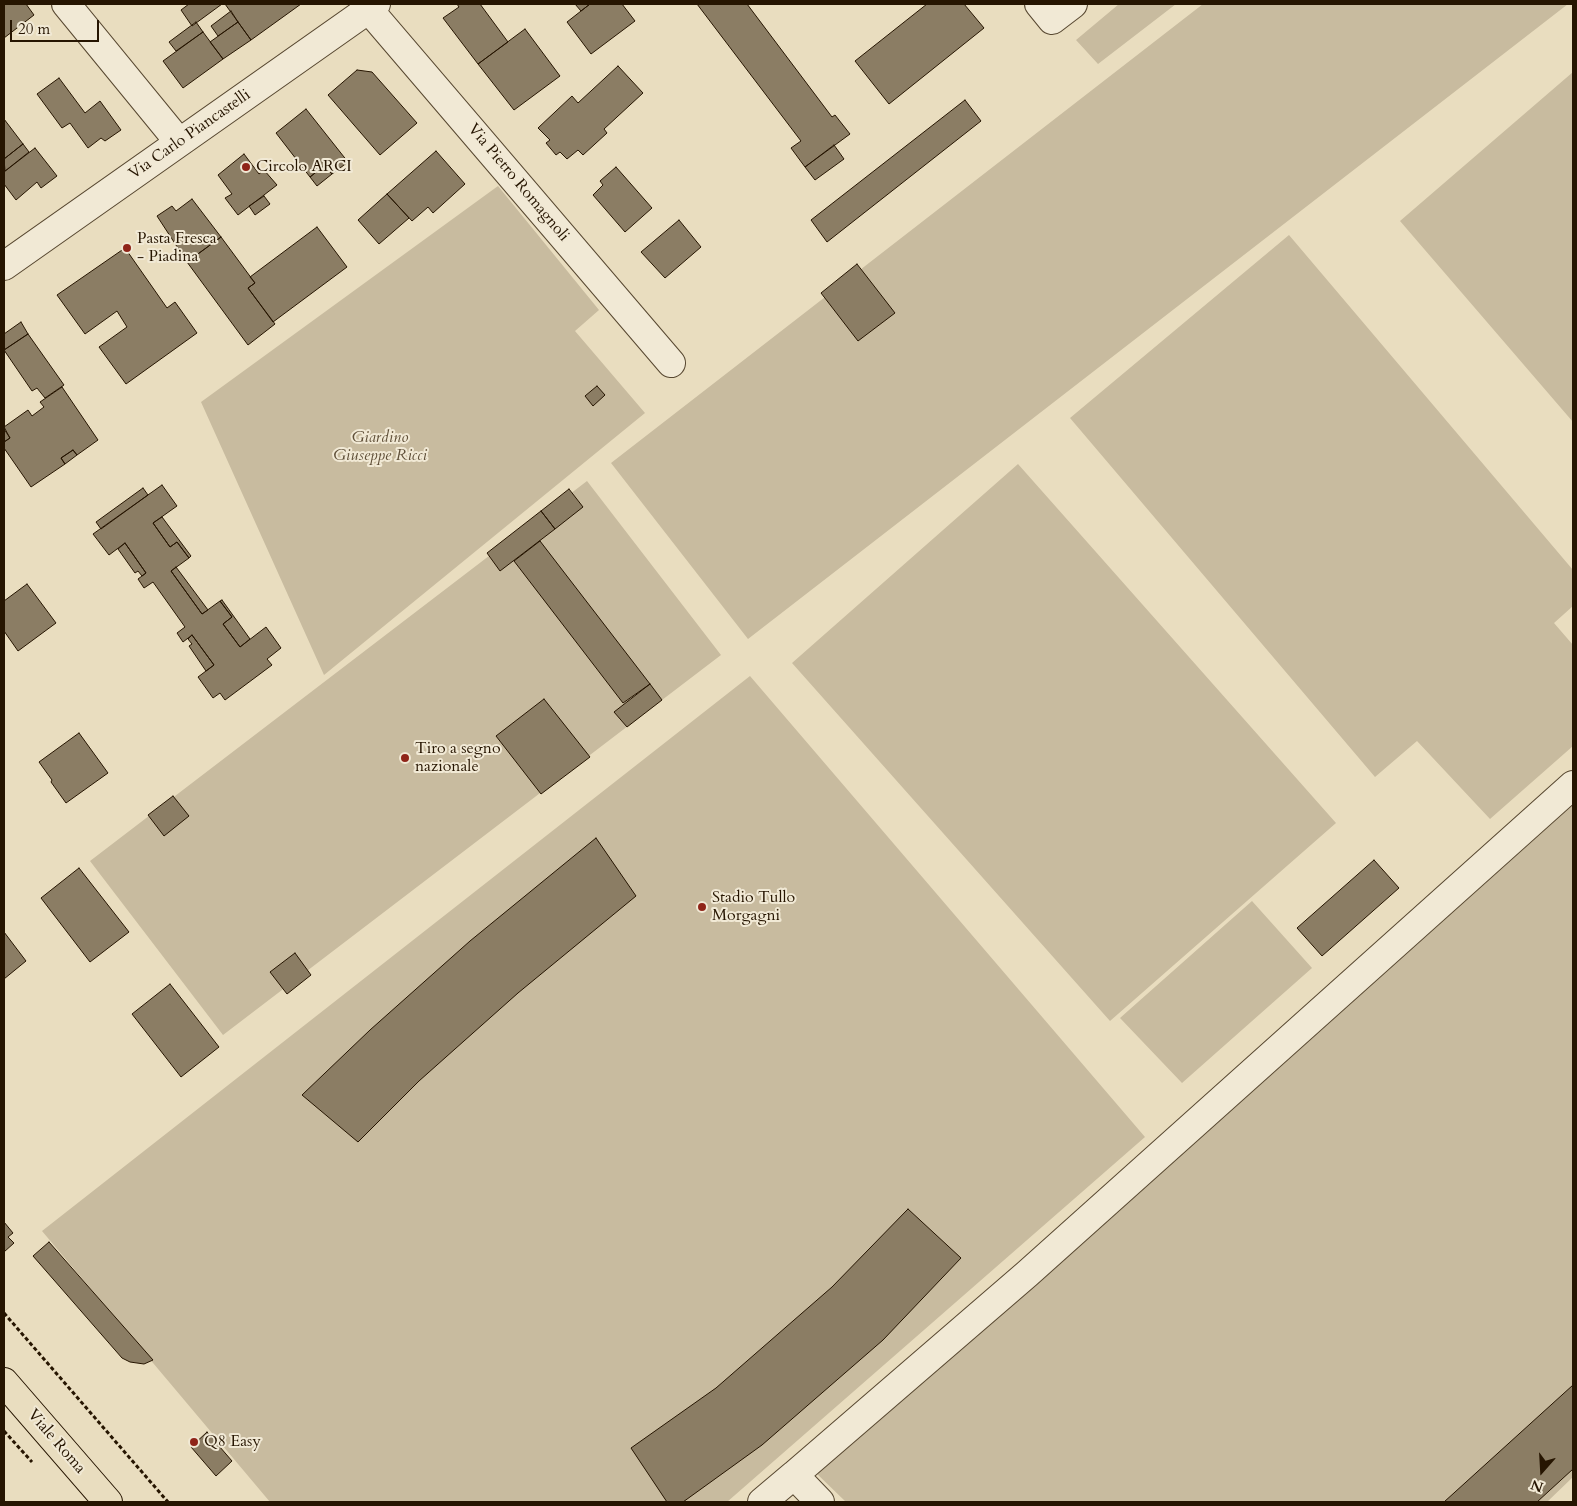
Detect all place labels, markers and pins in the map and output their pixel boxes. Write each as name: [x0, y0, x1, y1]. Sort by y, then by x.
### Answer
place label: Circolo ARCI: [256, 157, 352, 177]
marker: Circolo ARCI: [240, 161, 252, 173]
place label: Pasta Fresca - Piadina: [137, 229, 217, 267]
marker: Pasta Fresca - Piadina: [121, 242, 133, 254]
place label: Tiro a segno nazionale: [415, 739, 501, 777]
marker: Tiro a segno nazionale: [399, 752, 411, 764]
place label: Stadio Tullo Morgagni: [712, 888, 795, 926]
marker: Stadio Tullo Morgagni: [696, 901, 708, 913]
place label: Q8 Easy: [204, 1432, 261, 1452]
marker: Q8 Easy: [188, 1436, 200, 1448]

